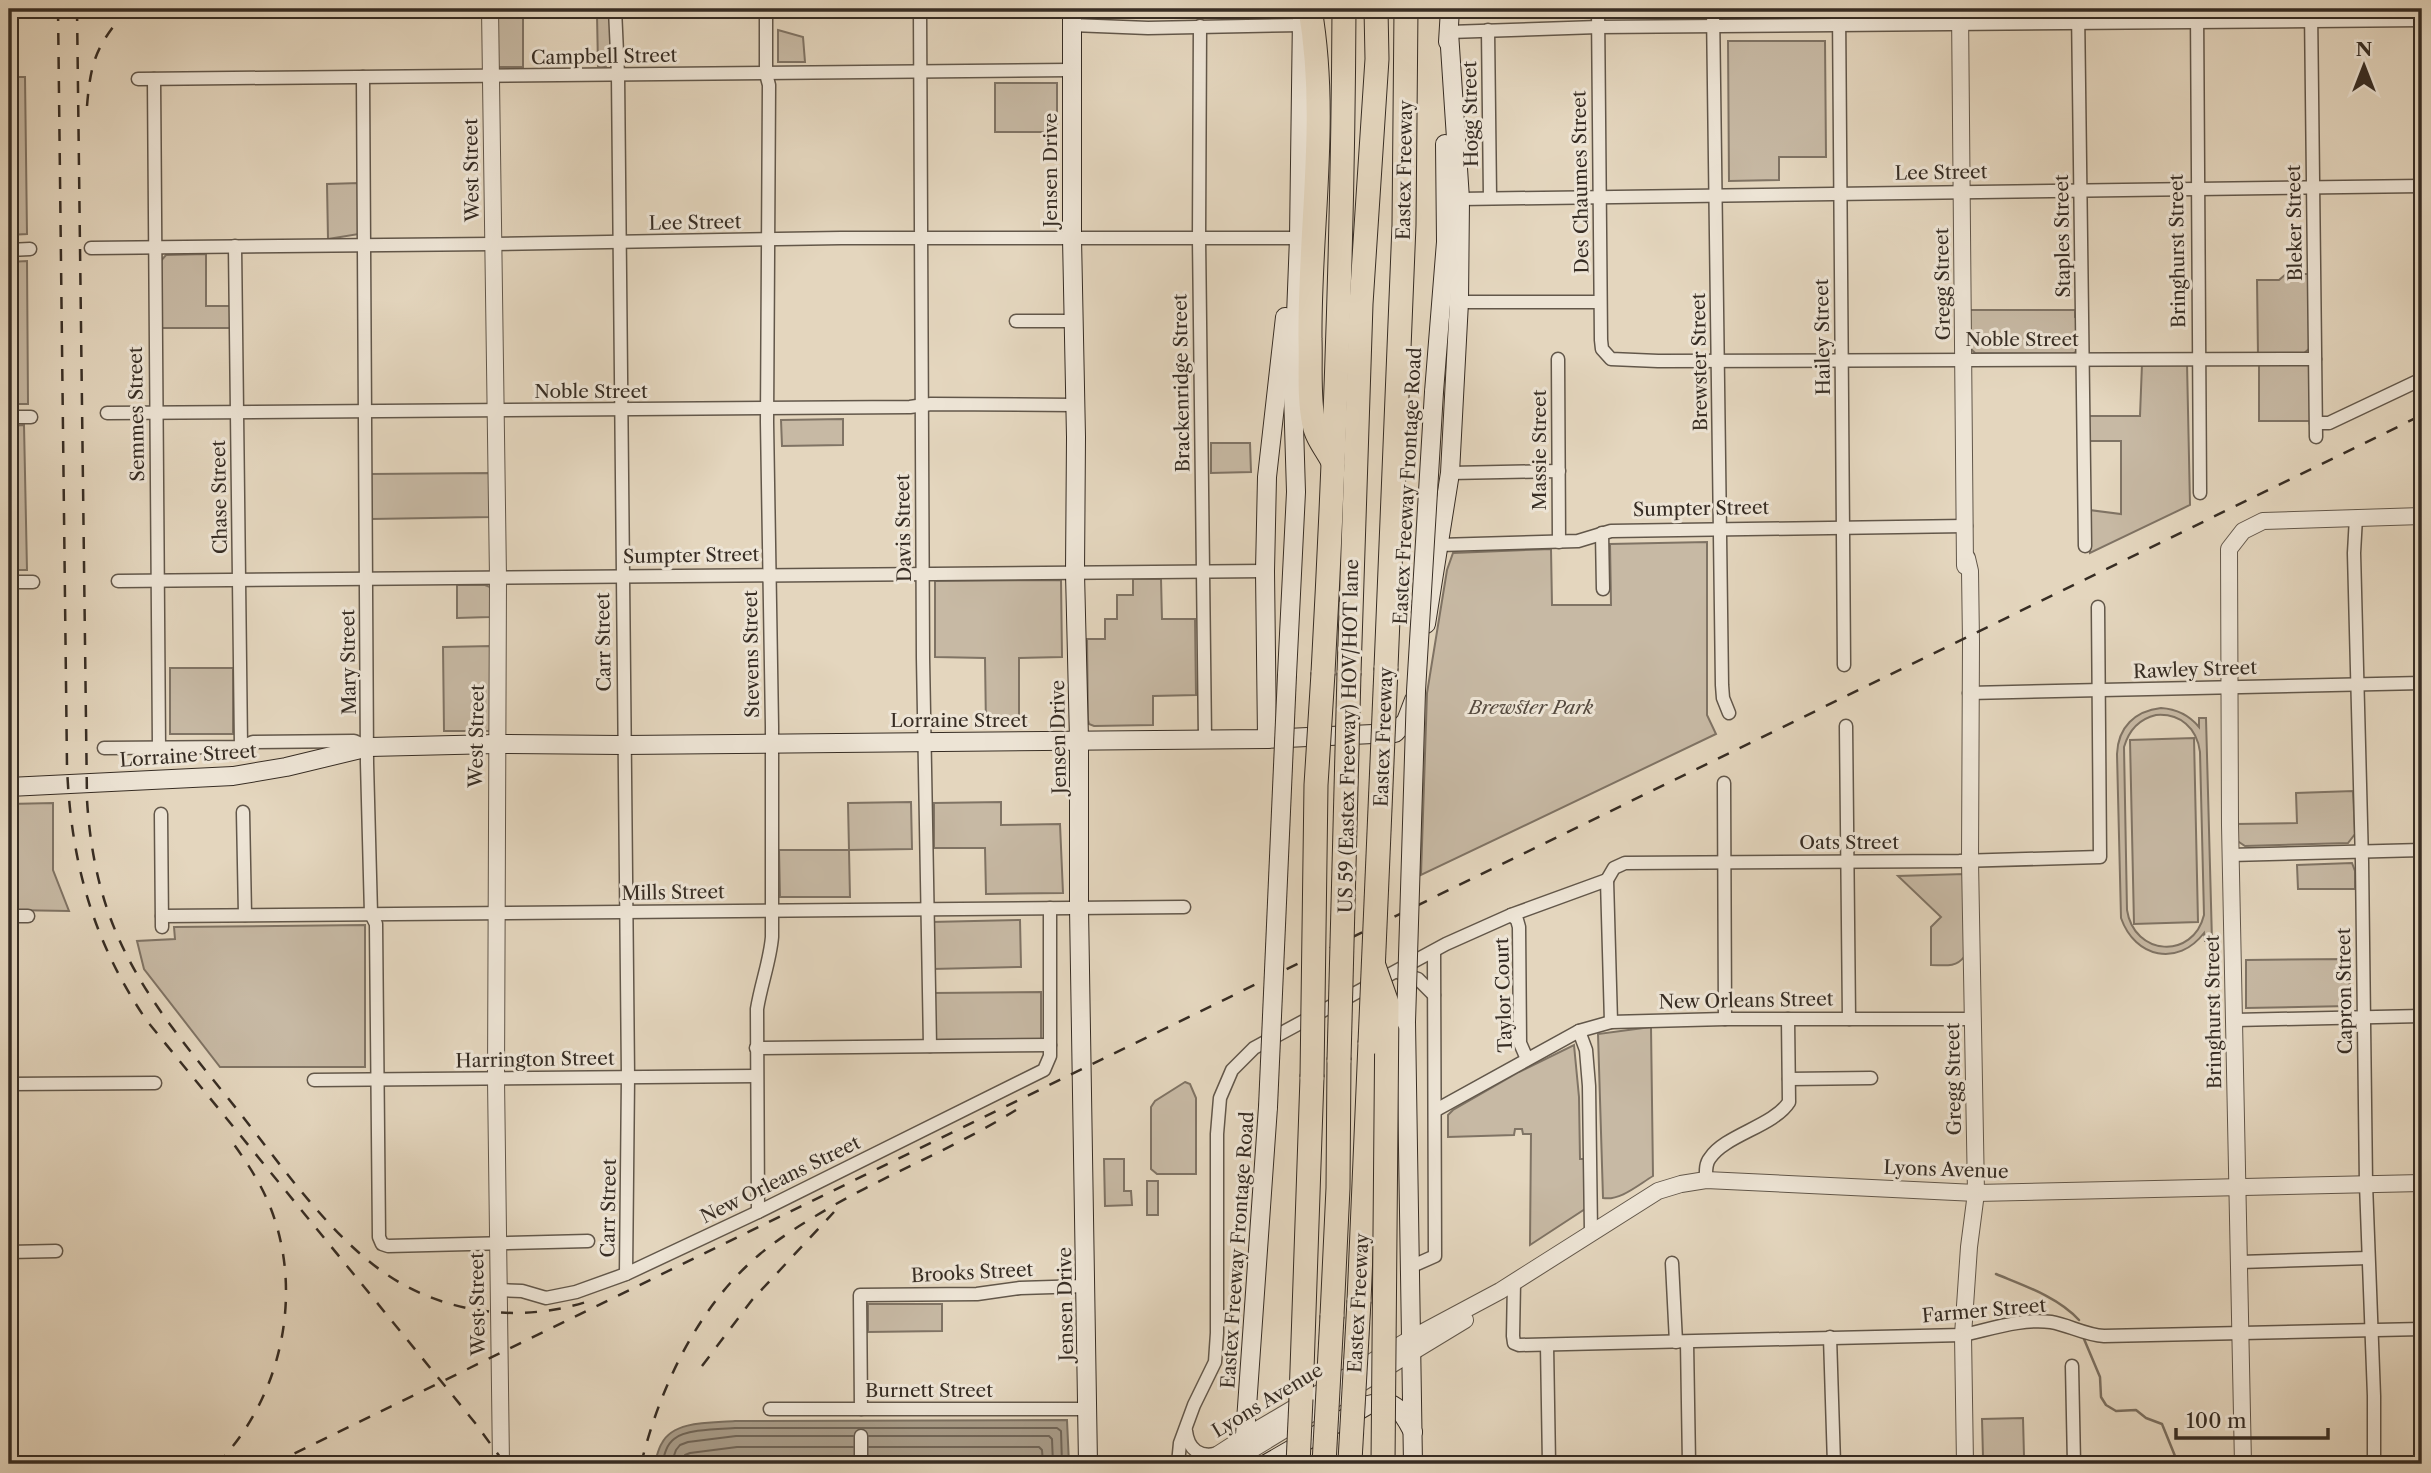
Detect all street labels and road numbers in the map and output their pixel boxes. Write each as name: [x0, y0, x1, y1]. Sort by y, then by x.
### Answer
street label: Campbell Street: [531, 44, 678, 69]
street label: Hogg Street: [1458, 60, 1483, 167]
street label: Des Chaumes Street: [1567, 90, 1594, 274]
street label: Eastex Freeway: [1392, 99, 1417, 240]
street label: Jensen Drive: [1039, 113, 1062, 230]
street label: West Street: [459, 118, 484, 223]
street label: Lee Street: [1894, 160, 1988, 185]
street label: Bleker Street: [2282, 164, 2307, 282]
street label: Bringhurst Street: [2165, 173, 2190, 328]
street label: Staples Street: [2050, 174, 2075, 298]
street label: Lee Street: [648, 210, 742, 235]
street label: Gregg Street: [1930, 227, 1955, 340]
street label: Hailey Street: [1810, 278, 1835, 396]
street label: Brewster Street: [1687, 292, 1712, 432]
street label: Brackenridge Street: [1168, 293, 1195, 473]
street label: Noble Street: [1965, 328, 2079, 351]
street label: Semmes Street: [124, 346, 149, 482]
street label: Eastex Freeway Frontage Road: [1389, 346, 1426, 625]
street label: Noble Street: [534, 380, 648, 403]
street label: Massie Street: [1528, 389, 1551, 510]
street label: Chase Street: [207, 439, 232, 554]
street label: Davis Street: [891, 473, 916, 582]
street label: Sumpter Street: [1633, 496, 1770, 521]
street label: Sumpter Street: [623, 543, 760, 568]
street label: US 59 (Eastex Freeway) HOV/HOT lane: [1334, 559, 1363, 913]
street label: Stevens Street: [739, 590, 764, 718]
street label: Carr Street: [591, 592, 616, 692]
street label: Mary Street: [336, 609, 361, 715]
street label: Rawley Street: [2133, 656, 2258, 683]
street label: Eastex Freeway: [1370, 666, 1397, 807]
street label: Jensen Drive: [1046, 680, 1071, 797]
street label: West Street: [464, 684, 489, 789]
street label: Lorraine Street: [890, 709, 1028, 732]
street label: Lorraine Street: [119, 739, 258, 772]
street label: Oats Street: [1799, 831, 1899, 854]
street label: Mills Street: [621, 880, 725, 905]
street label: Capron Street: [2332, 927, 2357, 1054]
street label: Bringhurst Street: [2201, 934, 2226, 1089]
street label: Taylor Court: [1490, 937, 1517, 1053]
street label: New Orleans Street: [1658, 987, 1834, 1014]
street label: Gregg Street: [1941, 1022, 1966, 1135]
street label: Harrington Street: [455, 1047, 615, 1072]
street label: Eastex Freeway Frontage Road: [1216, 1110, 1259, 1389]
street label: New Orleans Street: [697, 1131, 864, 1228]
street label: Lyons Avenue: [1883, 1156, 2009, 1183]
street label: Carr Street: [596, 1158, 621, 1258]
street label: Eastex Freeway: [1343, 1232, 1374, 1374]
street label: Jensen Drive: [1053, 1247, 1078, 1364]
street label: West Street: [465, 1252, 490, 1357]
street label: Brooks Street: [910, 1258, 1034, 1287]
street label: Farmer Street: [1921, 1294, 2047, 1327]
street label: Lyons Avenue: [1208, 1358, 1327, 1443]
street label: Burnett Street: [865, 1379, 993, 1402]

